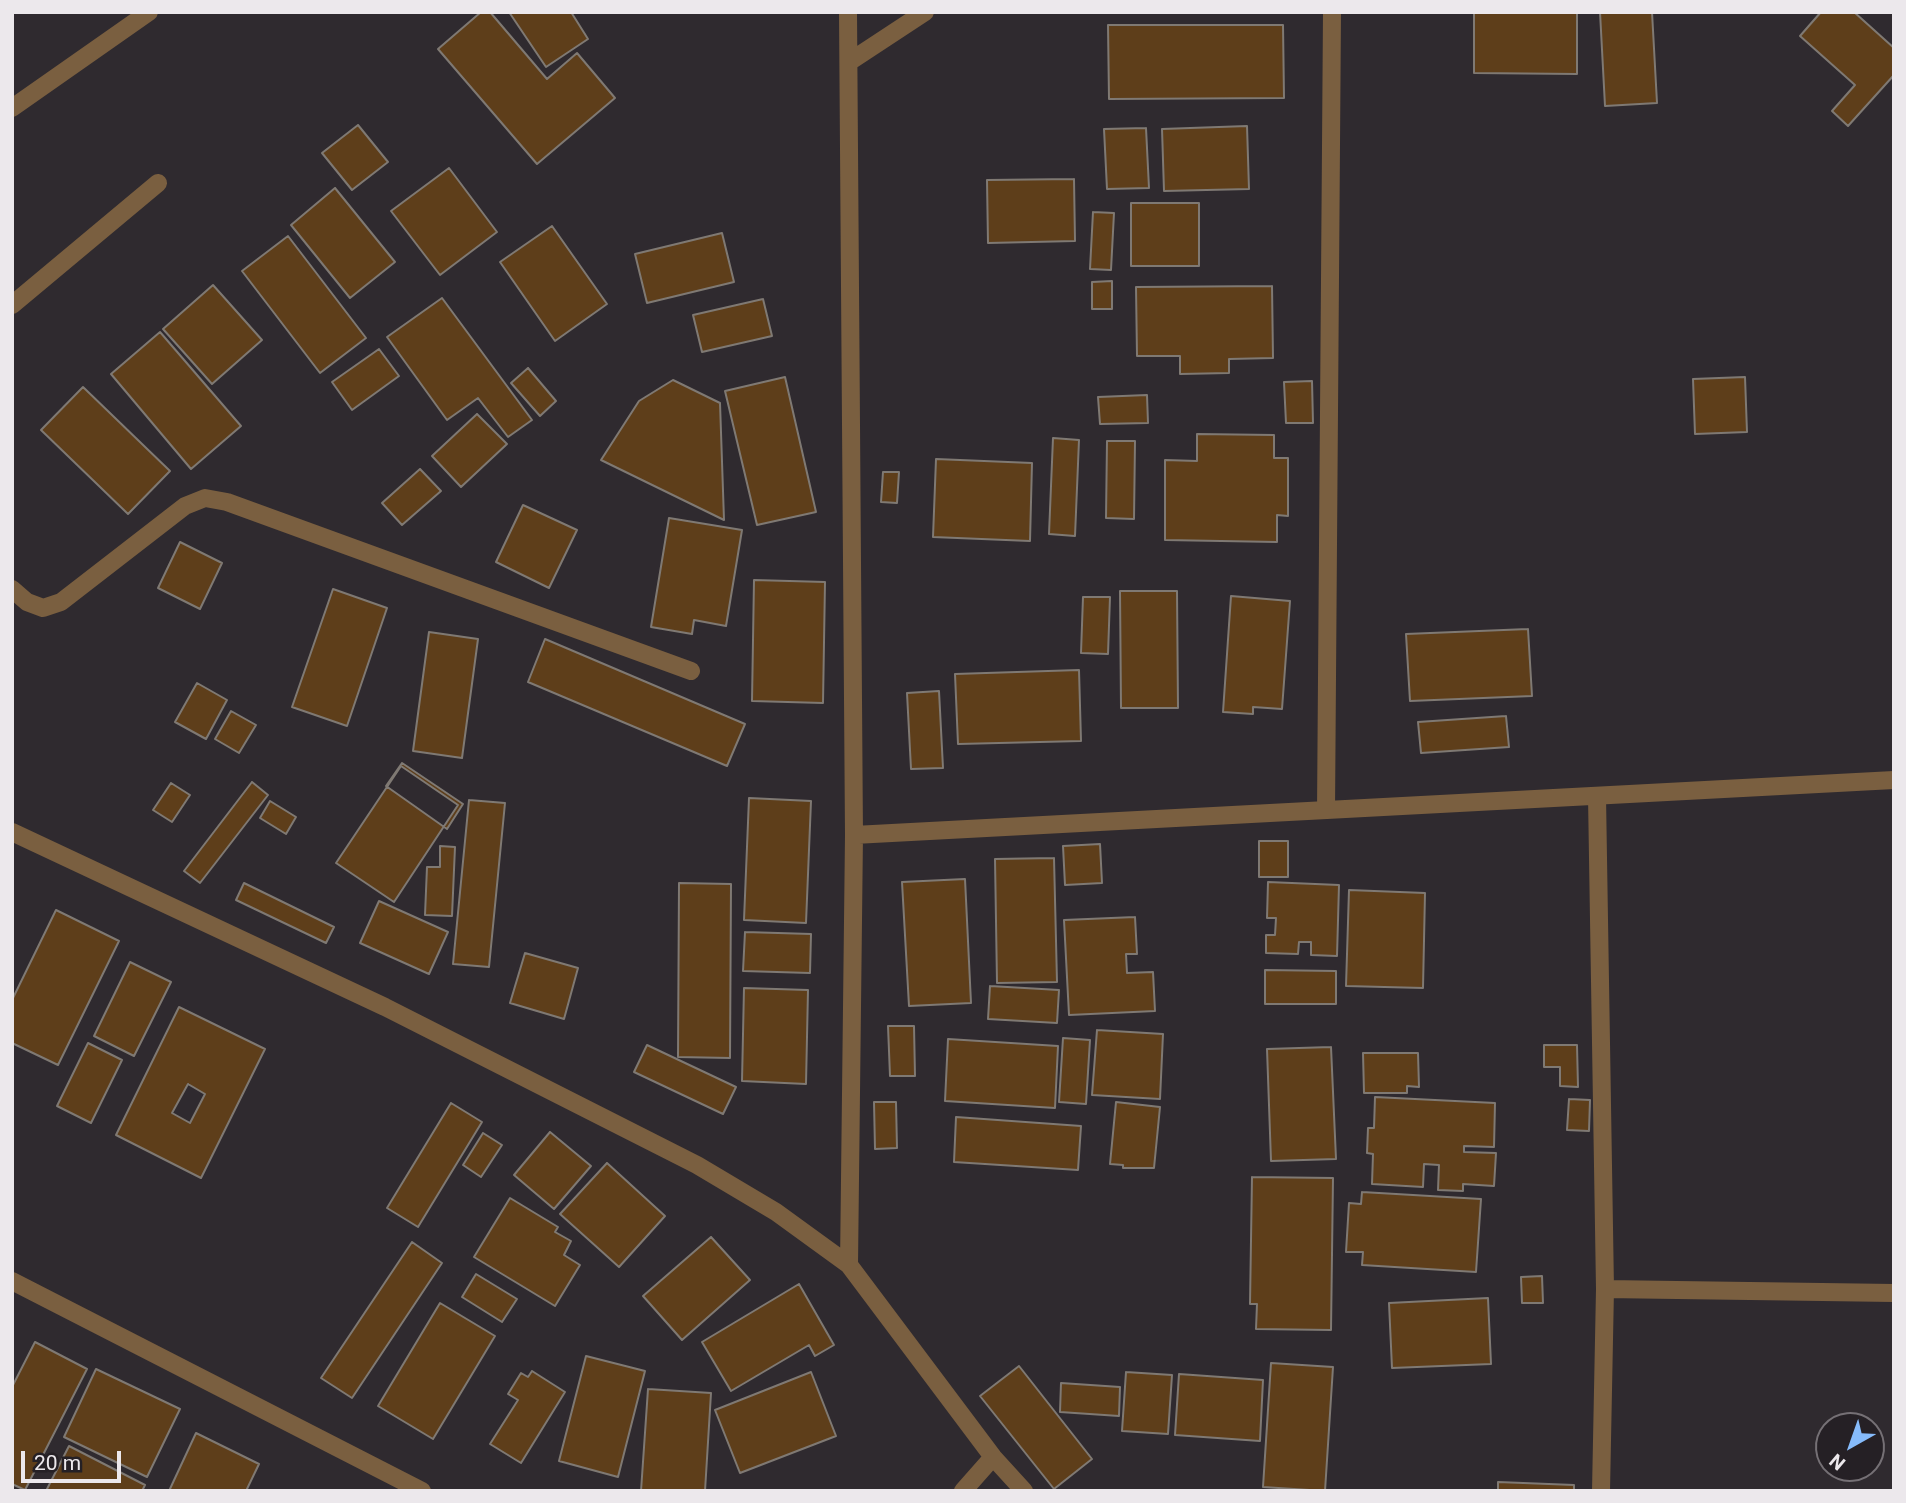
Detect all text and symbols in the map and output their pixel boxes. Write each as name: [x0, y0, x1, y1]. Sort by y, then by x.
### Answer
north arrow: [1815, 1412, 1885, 1482]
scale bar: [24, 1436, 124, 1480]
text: N: [1825, 1449, 1850, 1475]
text: 20 m: [34, 1451, 81, 1475]

